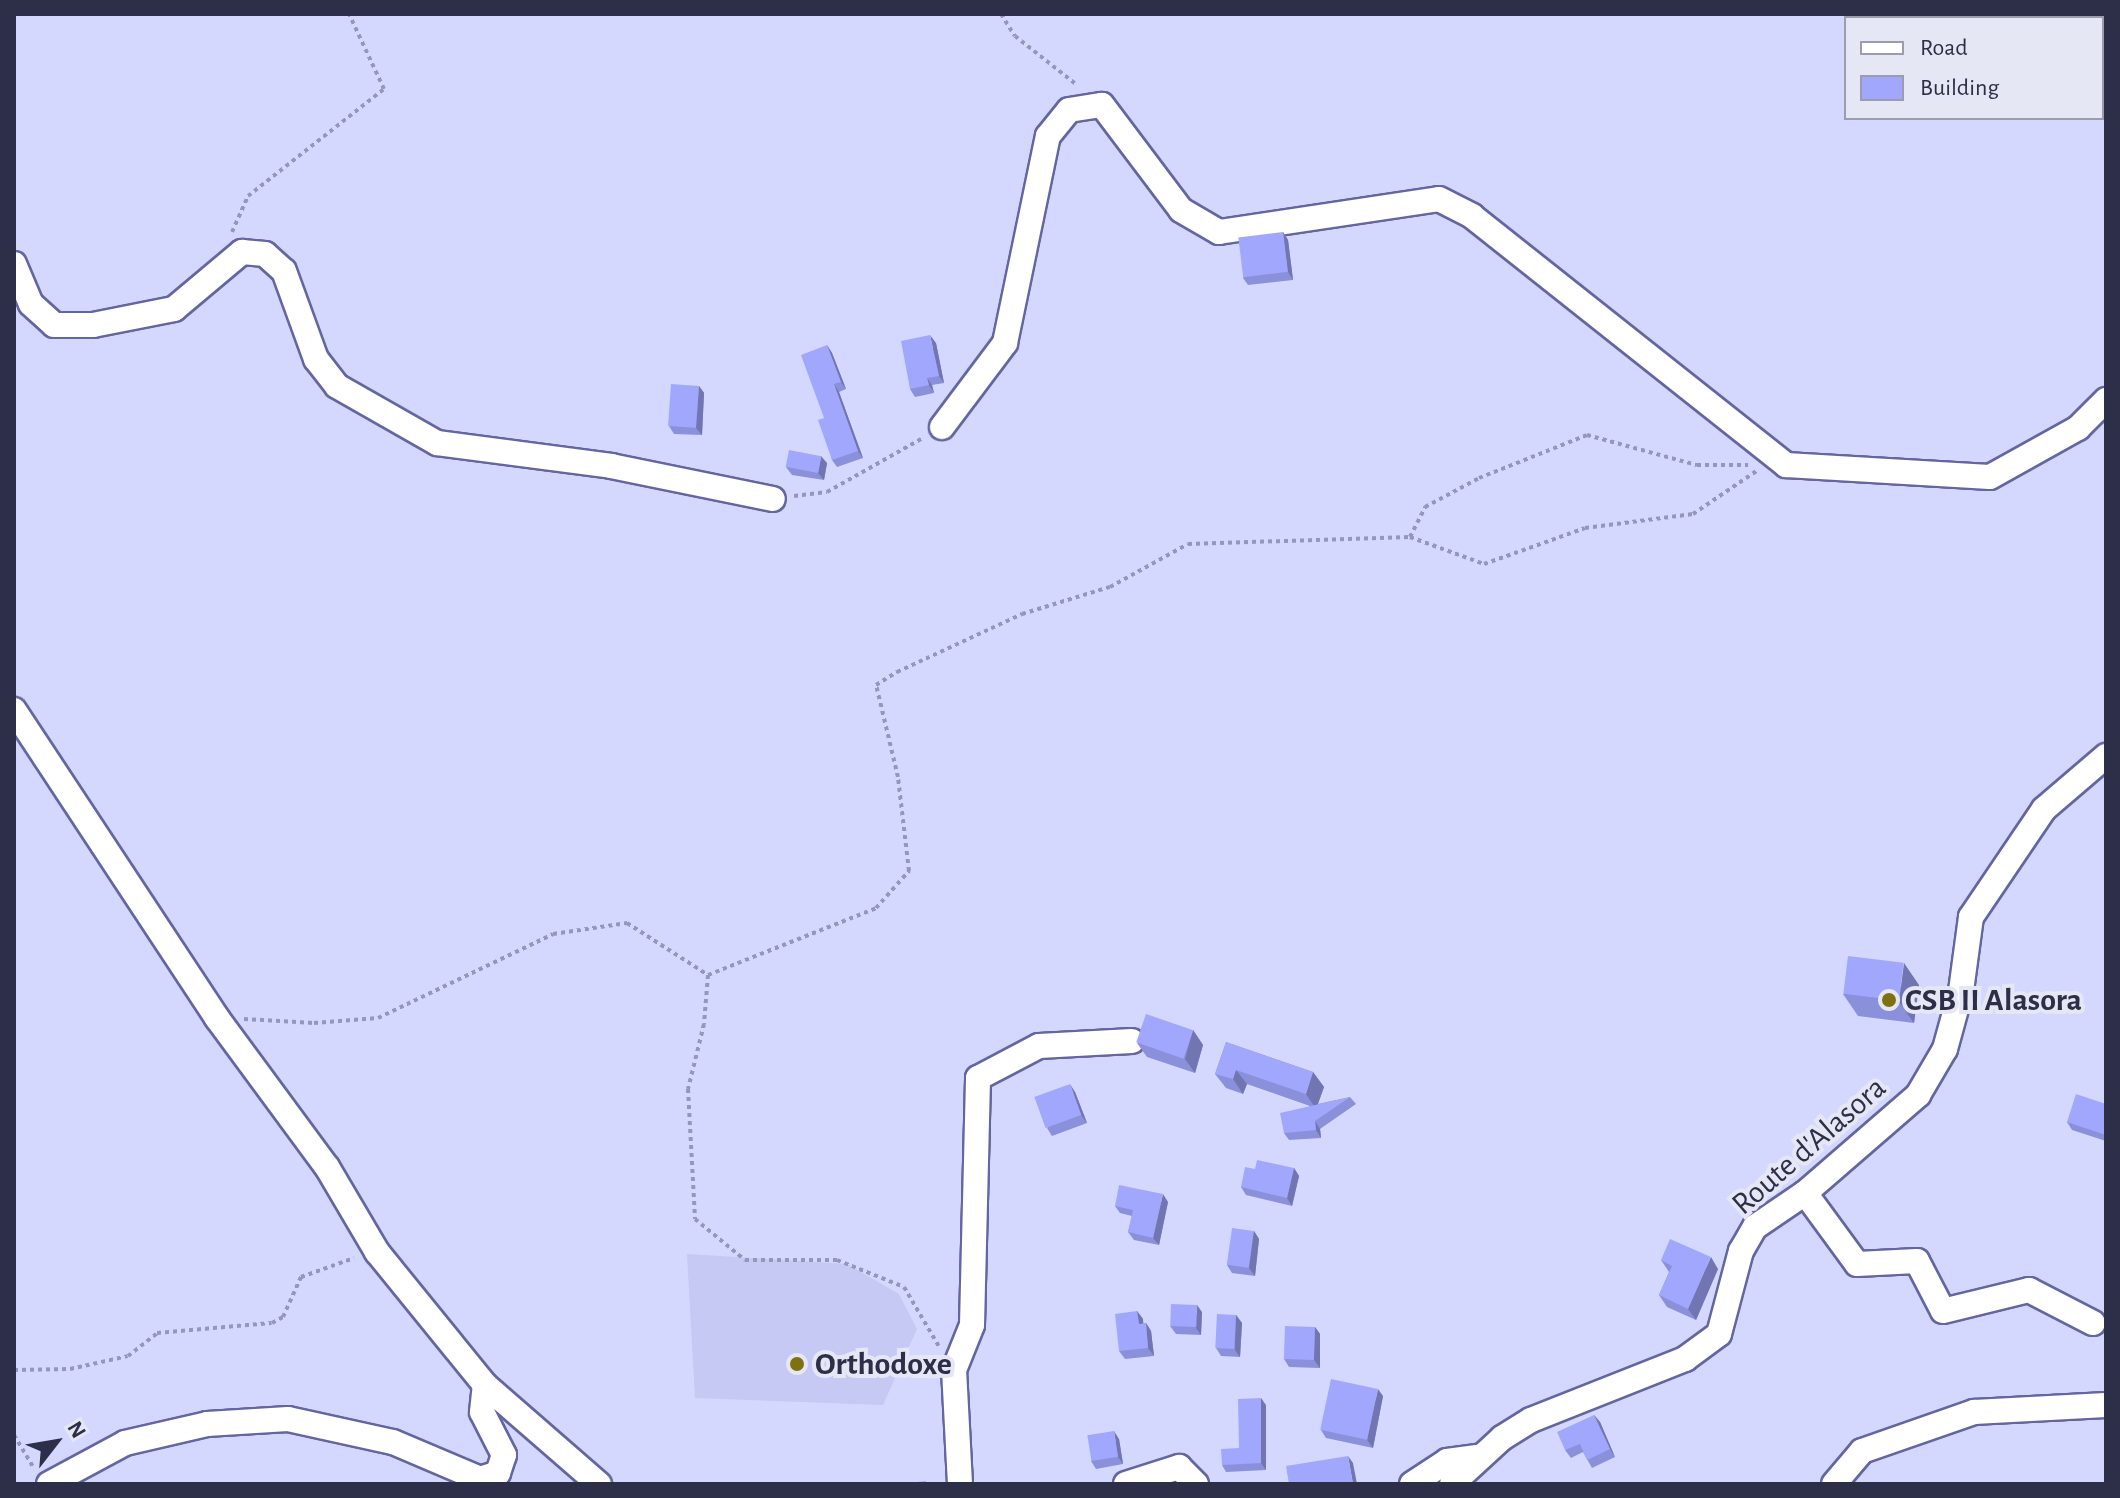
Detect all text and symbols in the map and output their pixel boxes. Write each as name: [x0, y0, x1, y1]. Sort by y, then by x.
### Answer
legend: [1844, 16, 2104, 120]
text: Road: [1920, 36, 1968, 60]
text: Building: [1920, 76, 1999, 100]
place label: CSB II Alasora: [1905, 981, 2082, 1019]
marker: CSB II Alasora: [1880, 991, 1898, 1009]
street label: Route d'Alasora: [1724, 1069, 1894, 1223]
place label: Orthodoxe: [815, 1345, 952, 1383]
marker: Orthodoxe: [786, 1353, 808, 1375]
north arrow: [16, 1402, 96, 1482]
text: N: [63, 1417, 90, 1442]

